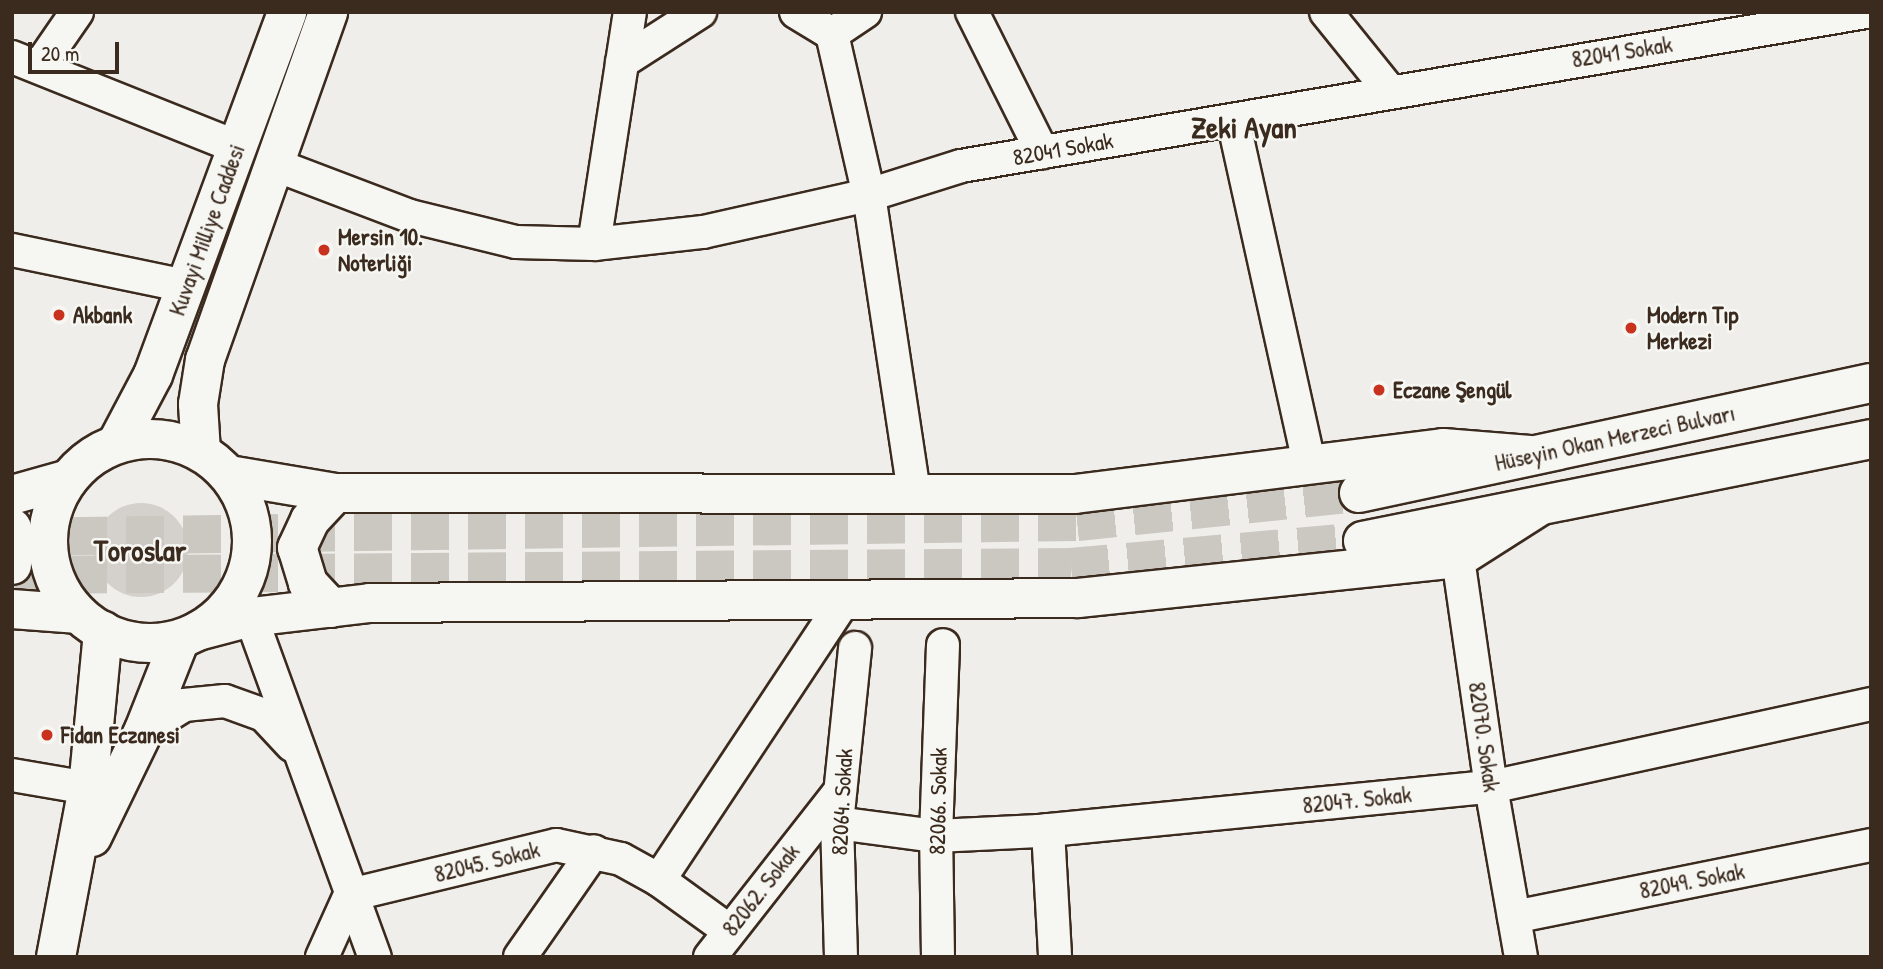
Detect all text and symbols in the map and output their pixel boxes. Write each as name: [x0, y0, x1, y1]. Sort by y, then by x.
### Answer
scale bar: [32, 28, 122, 72]
street label: 82041 Sokak: [1570, 30, 1674, 74]
text: 20 m: [41, 39, 79, 68]
district label: Zeki Ayan: [1191, 109, 1297, 145]
street label: 82041 Sokak: [1011, 127, 1115, 171]
street label: Kuvayi Milliye Caddesi: [163, 141, 251, 319]
place label: Mersin 10. Noterliği: [338, 223, 423, 277]
marker: Mersin 10. Noterliği: [316, 242, 332, 258]
place label: Akbank: [73, 301, 132, 329]
place label: Modern Tıp Merkezi: [1647, 301, 1738, 355]
marker: Akbank: [51, 307, 67, 323]
marker: Modern Tıp Merkezi: [1621, 318, 1641, 338]
place label: Eczane Şengül: [1393, 376, 1511, 404]
marker: Eczane Şengül: [1371, 382, 1387, 398]
street label: Hüseyin Okan Merzeci Bulvarı: [1492, 399, 1738, 477]
district label: Toroslar: [94, 532, 186, 568]
street label: 82070. Sokak: [1463, 680, 1505, 794]
place label: Fidan Eczanesi: [61, 721, 180, 749]
marker: Fidan Eczanesi: [39, 727, 55, 743]
street label: 82066. Sokak: [923, 747, 953, 855]
street label: 82064. Sokak: [825, 748, 859, 856]
street label: 82047. Sokak: [1301, 781, 1413, 819]
street label: 82045. Sokak: [431, 836, 543, 888]
street label: 82062. Sokak: [717, 839, 805, 941]
street label: 82049. Sokak: [1637, 857, 1747, 905]

